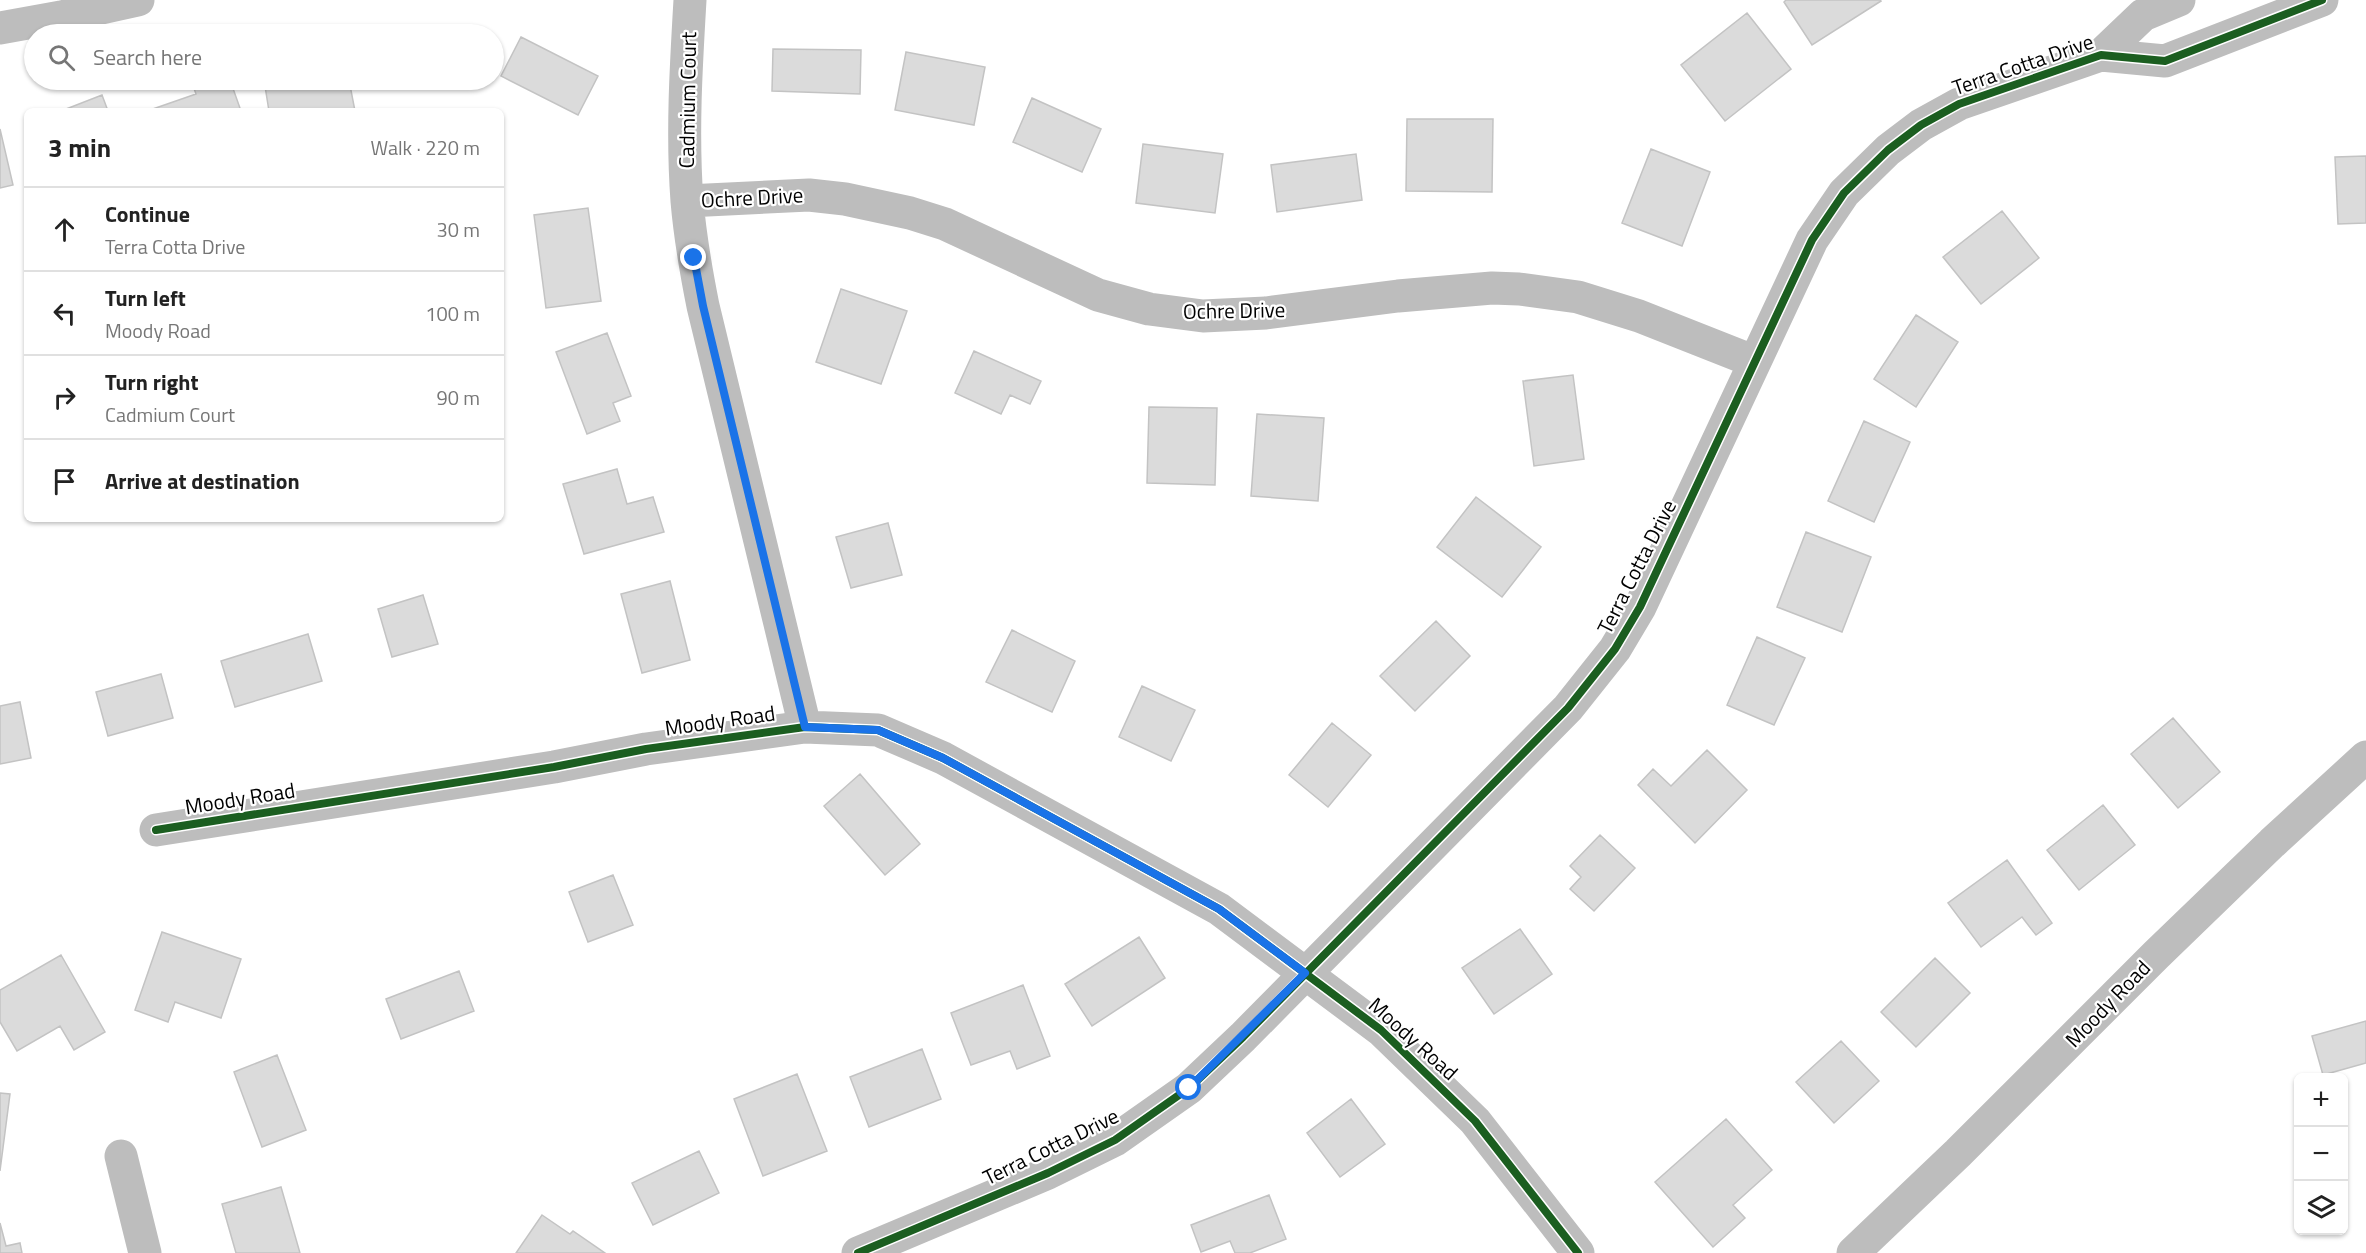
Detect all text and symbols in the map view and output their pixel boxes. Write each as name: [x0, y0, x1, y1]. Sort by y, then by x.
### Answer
search box: [24, 24, 504, 90]
street label: Terra Cotta Drive: [1948, 25, 2098, 103]
street label: Cadmium Court: [670, 31, 704, 169]
text: Search here: [93, 40, 202, 74]
icon: search: [45, 41, 78, 74]
text: 3 min: [48, 128, 111, 167]
text: Walk · 220 m: [371, 132, 480, 163]
street label: Ochre Drive: [700, 178, 804, 216]
text: Continue: [105, 197, 190, 231]
icon: ahead: [48, 213, 81, 246]
text: 30 m: [436, 214, 480, 245]
text: Terra Cotta Drive: [105, 231, 245, 262]
route end: [680, 244, 706, 270]
text: Turn left: [105, 281, 186, 315]
street label: Ochre Drive: [1182, 293, 1286, 327]
icon: left: [48, 297, 81, 330]
text: 100 m: [425, 298, 480, 329]
text: Moody Road: [105, 315, 211, 346]
text: Turn right: [105, 365, 199, 399]
icon: right: [48, 381, 81, 414]
text: 90 m: [436, 382, 480, 413]
text: Cadmium Court: [105, 399, 235, 430]
text: Arrive at destination: [105, 464, 300, 498]
icon: arrive: [48, 465, 81, 498]
street label: Terra Cotta Drive: [1588, 494, 1684, 640]
street label: Moody Road: [663, 696, 777, 744]
street label: Moody Road: [182, 774, 297, 823]
street label: Moody Road: [2057, 952, 2157, 1054]
street label: Moody Road: [1362, 989, 1466, 1087]
map controls: [2294, 1073, 2348, 1235]
button: +: [2294, 1073, 2348, 1127]
route start: [1175, 1074, 1201, 1100]
street label: Terra Cotta Drive: [977, 1099, 1124, 1193]
button: −: [2294, 1127, 2348, 1181]
button: layers: [2294, 1181, 2348, 1235]

